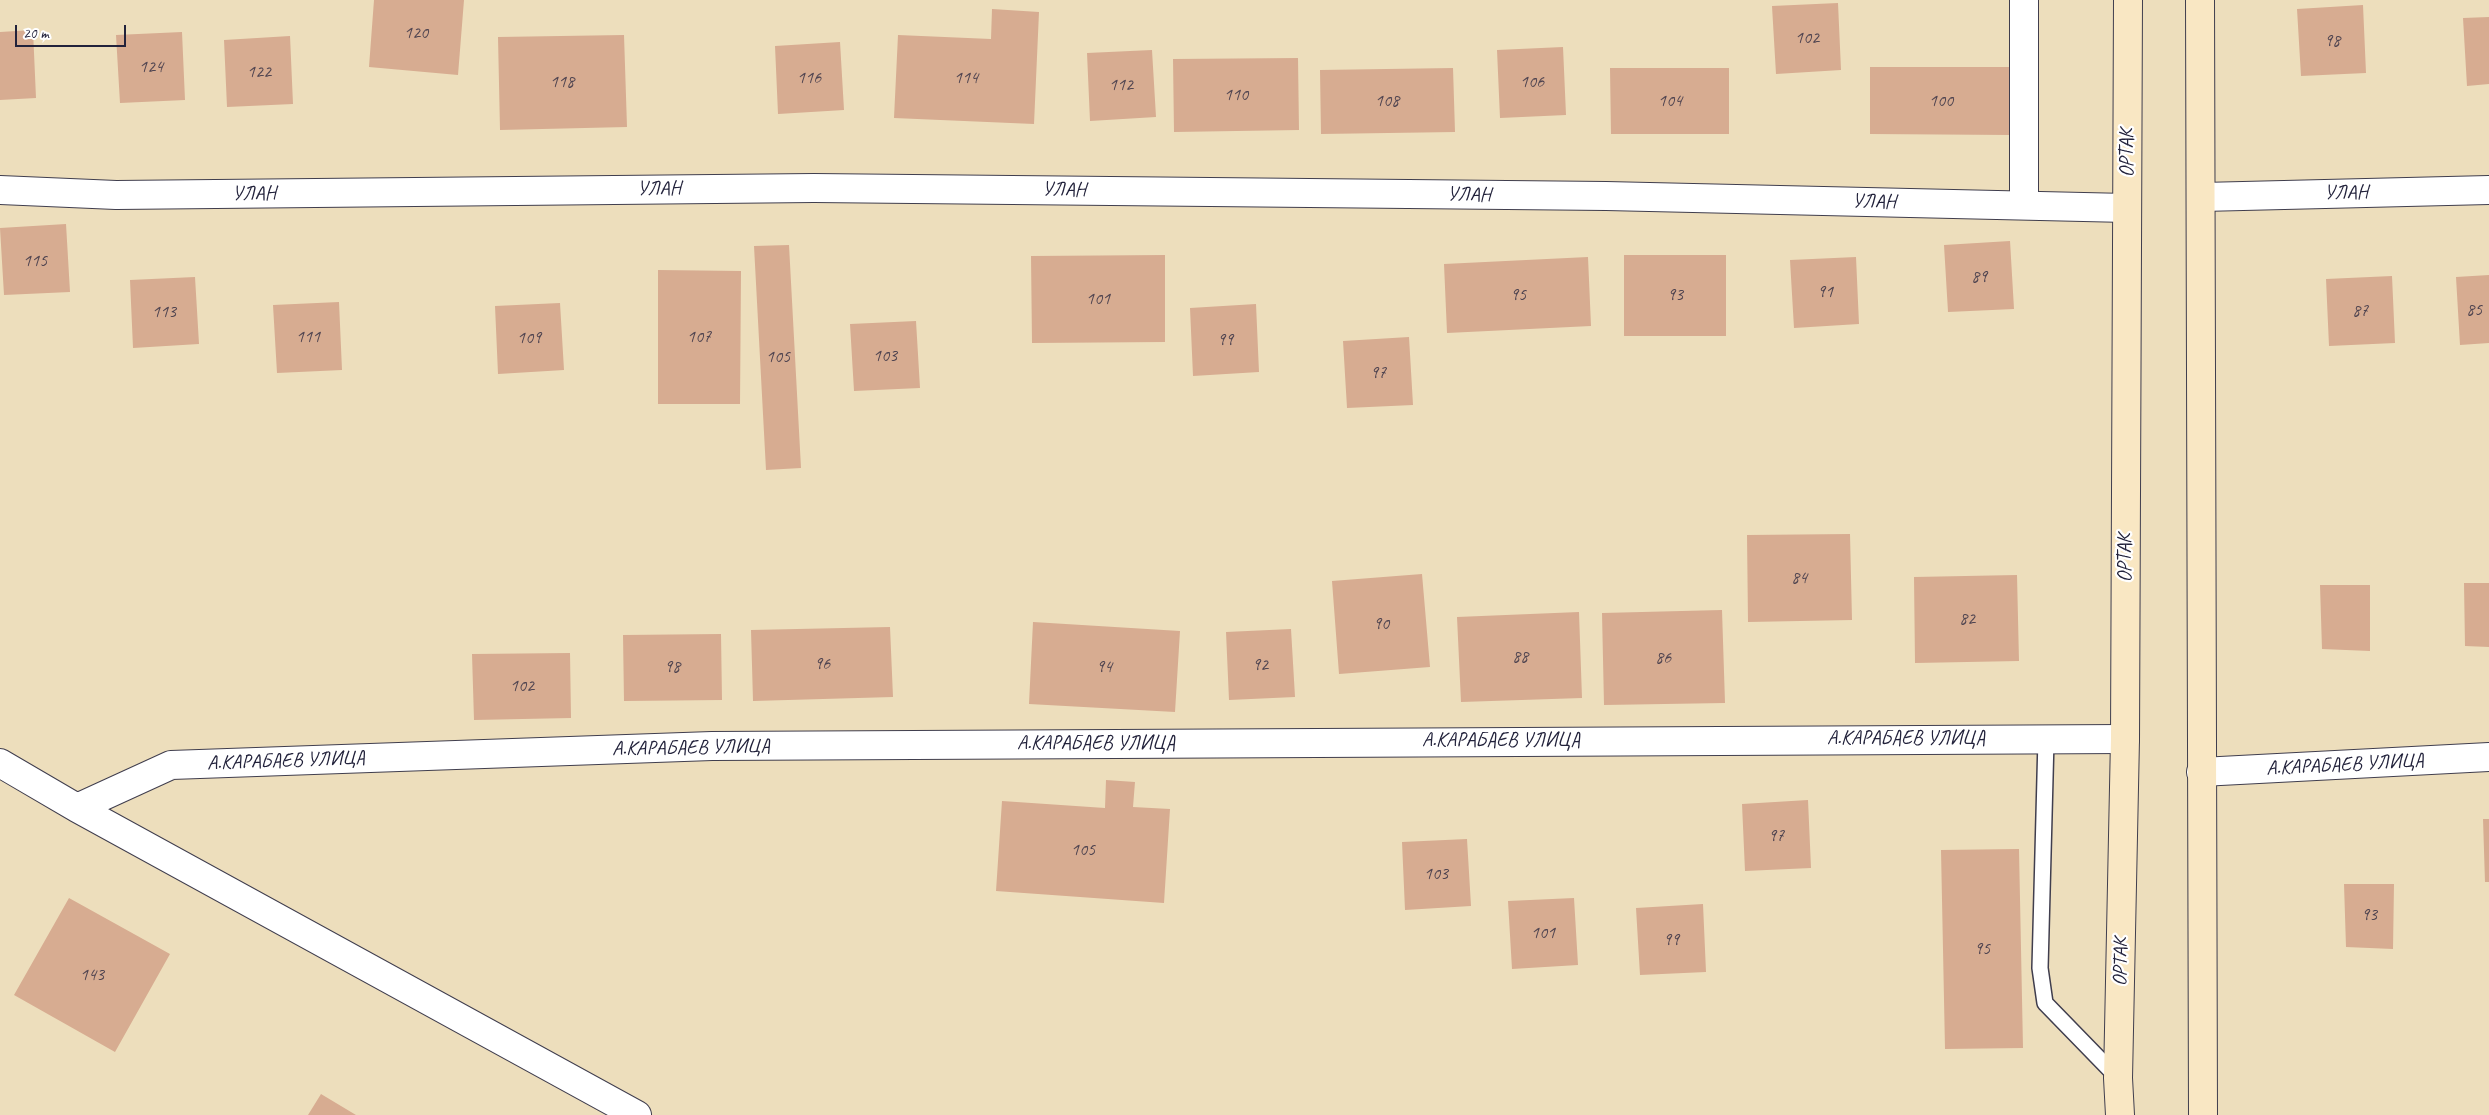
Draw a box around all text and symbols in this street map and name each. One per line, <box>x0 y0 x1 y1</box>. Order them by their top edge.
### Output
scale bar <box>18 15 129 47</box>
house number: 120 <box>404 22 428 44</box>
text: 20 m <box>23 24 49 43</box>
house number: 102 <box>1795 27 1819 49</box>
house number: 98 <box>2324 30 2340 52</box>
house number: 124 <box>139 56 163 78</box>
house number: 122 <box>247 61 271 83</box>
house number: 116 <box>797 67 821 89</box>
house number: 114 <box>954 67 978 89</box>
house number: 118 <box>550 71 574 93</box>
house number: 106 <box>1520 71 1544 93</box>
house number: 112 <box>1109 74 1133 96</box>
house number: 110 <box>1224 84 1248 106</box>
house number: 108 <box>1375 90 1399 112</box>
house number: 104 <box>1658 90 1682 112</box>
house number: 100 <box>1929 90 1953 112</box>
street label: ОРТАК <box>2116 129 2140 177</box>
street label: УЛАН <box>637 177 681 201</box>
street label: УЛАН <box>1042 178 1086 202</box>
street label: УЛАН <box>2324 181 2368 205</box>
street label: УЛАН <box>232 182 276 206</box>
street label: УЛАН <box>1447 183 1491 207</box>
street label: УЛАН <box>1852 190 1896 214</box>
house number: 115 <box>23 250 47 272</box>
house number: 89 <box>1971 266 1987 288</box>
house number: 91 <box>1817 281 1833 303</box>
house number: 95 <box>1510 284 1526 306</box>
house number: 93 <box>1667 284 1683 306</box>
house number: 101 <box>1086 288 1110 310</box>
house number: 85 <box>2466 299 2482 321</box>
house number: 87 <box>2352 300 2368 322</box>
house number: 113 <box>152 301 176 323</box>
house number: 111 <box>296 326 320 348</box>
house number: 107 <box>687 326 711 348</box>
house number: 109 <box>517 327 541 349</box>
house number: 99 <box>1217 329 1233 351</box>
house number: 103 <box>873 345 897 367</box>
house number: 105 <box>766 346 790 368</box>
house number: 97 <box>1370 362 1386 384</box>
street label: ОРТАК <box>2114 534 2138 582</box>
house number: 84 <box>1791 567 1807 589</box>
house number: 82 <box>1959 608 1975 630</box>
house number: 90 <box>1373 613 1389 635</box>
house number: 88 <box>1512 646 1528 668</box>
house number: 86 <box>1655 647 1671 669</box>
house number: 96 <box>814 653 830 675</box>
house number: 92 <box>1252 654 1268 676</box>
house number: 98 <box>664 656 680 678</box>
house number: 94 <box>1096 656 1112 678</box>
house number: 102 <box>510 675 534 697</box>
street label: А.КАРАБАЕВ УЛИЦА <box>1827 727 1985 751</box>
street label: А.КАРАБАЕВ УЛИЦА <box>1422 729 1580 753</box>
street label: А.КАРАБАЕВ УЛИЦА <box>1017 732 1175 756</box>
street label: А.КАРАБАЕВ УЛИЦА <box>612 735 770 761</box>
street label: А.КАРАБАЕВ УЛИЦА <box>207 746 365 776</box>
street label: А.КАРАБАЕВ УЛИЦА <box>2266 749 2424 781</box>
house number: 97 <box>1768 825 1784 847</box>
house number: 105 <box>1071 839 1095 861</box>
house number: 103 <box>1424 863 1448 885</box>
house number: 93 <box>2361 904 2377 926</box>
house number: 101 <box>1531 922 1555 944</box>
house number: 99 <box>1663 929 1679 951</box>
house number: 95 <box>1974 938 1990 960</box>
street label: ОРТАК <box>2109 938 2133 986</box>
house number: 143 <box>80 964 104 986</box>

